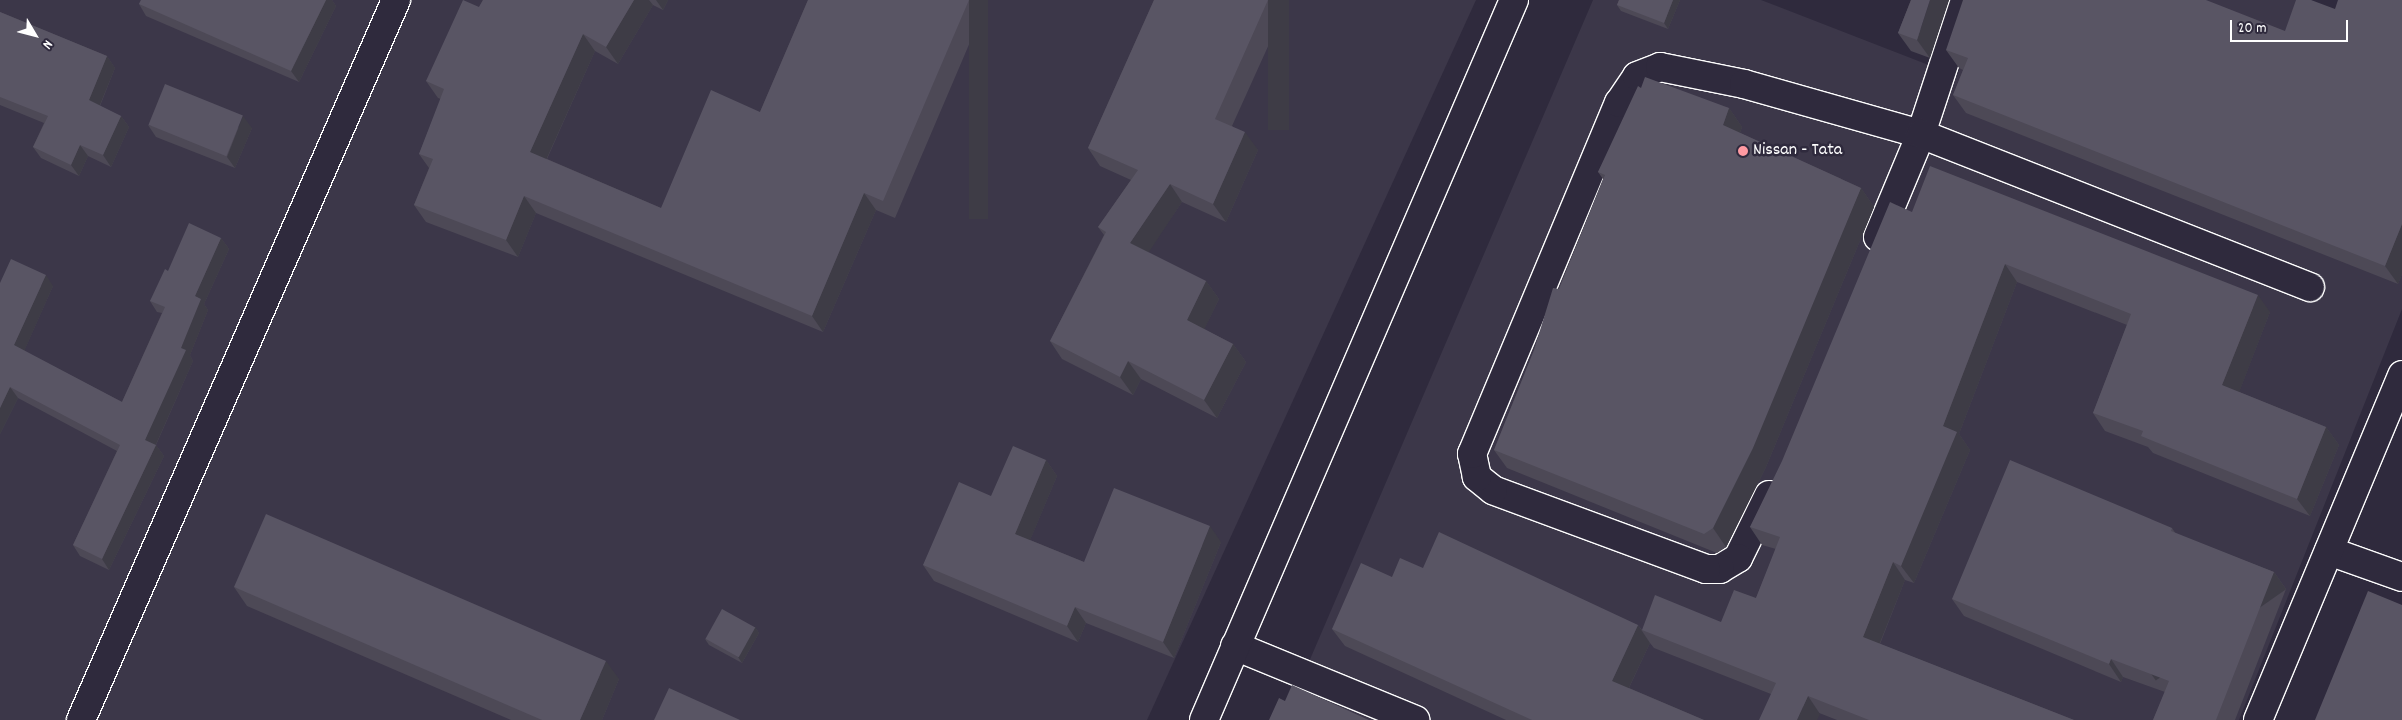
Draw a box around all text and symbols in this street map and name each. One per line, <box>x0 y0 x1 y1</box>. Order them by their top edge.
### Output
north arrow <box>10 10 60 60</box>
scale bar <box>2232 10 2350 42</box>
text: 20 m <box>2238 18 2266 40</box>
text: N <box>37 35 57 53</box>
place label: Nissan - Tata <box>1753 140 1842 162</box>
marker: Nissan - Tata <box>1737 145 1749 157</box>

